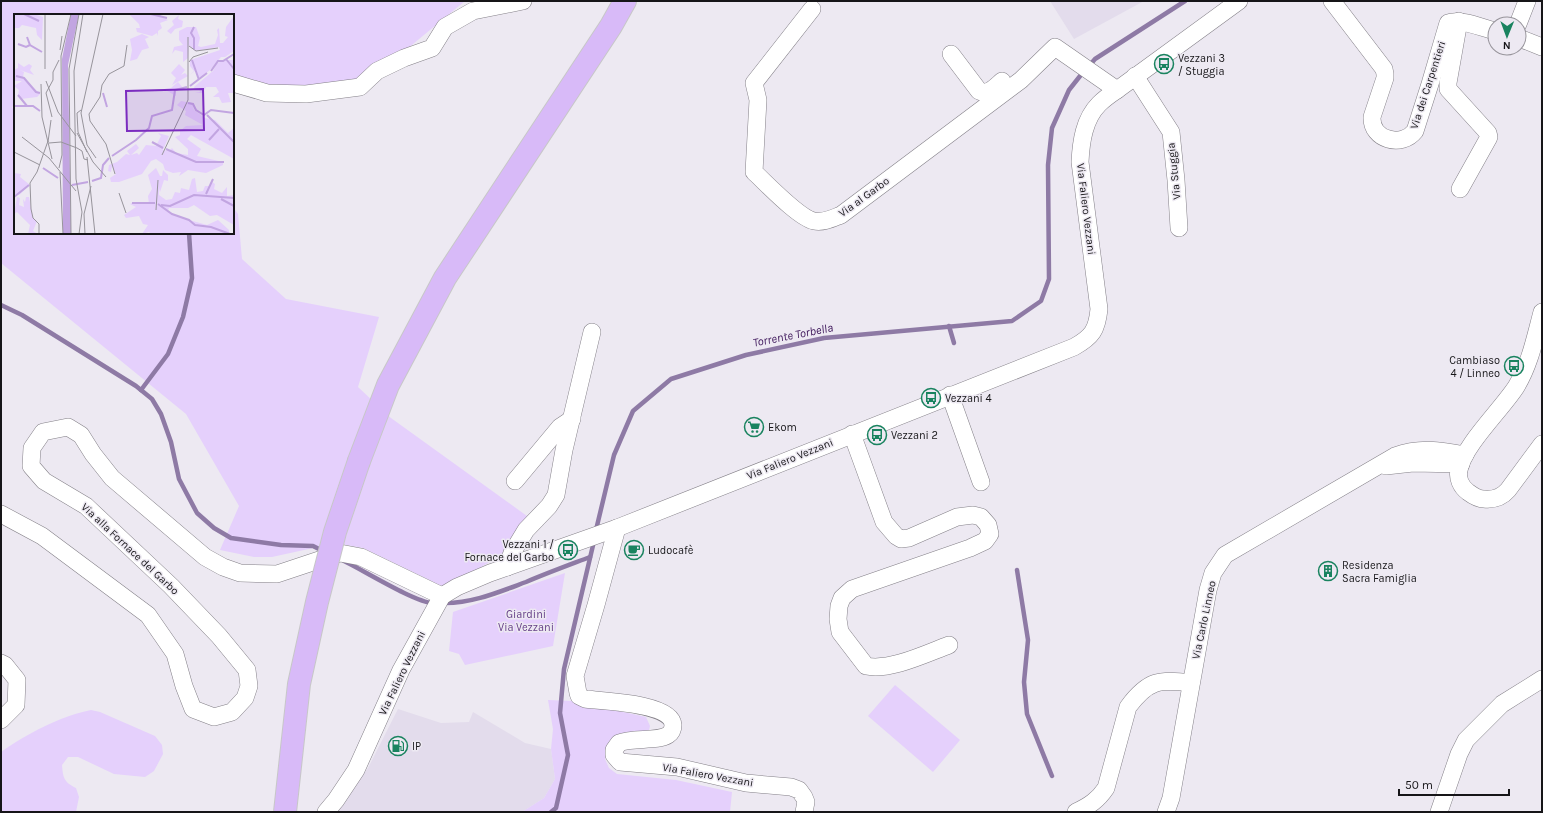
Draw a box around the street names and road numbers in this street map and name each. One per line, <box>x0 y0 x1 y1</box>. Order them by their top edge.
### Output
street label: Via dei Carpentieri <box>1408 39 1448 131</box>
street label: Via Stuggia <box>1165 142 1183 200</box>
street label: Via Faliero Vezzani <box>1074 162 1098 256</box>
street label: Via al Garbo <box>836 174 892 220</box>
street label: Via Faliero Vezzani <box>745 436 835 482</box>
street label: Via alla Fornace del Garbo <box>79 500 181 598</box>
street label: Via Carlo Linneo <box>1189 580 1219 660</box>
street label: Via Faliero Vezzani <box>376 629 428 717</box>
street label: Via Faliero Vezzani <box>661 761 755 789</box>

